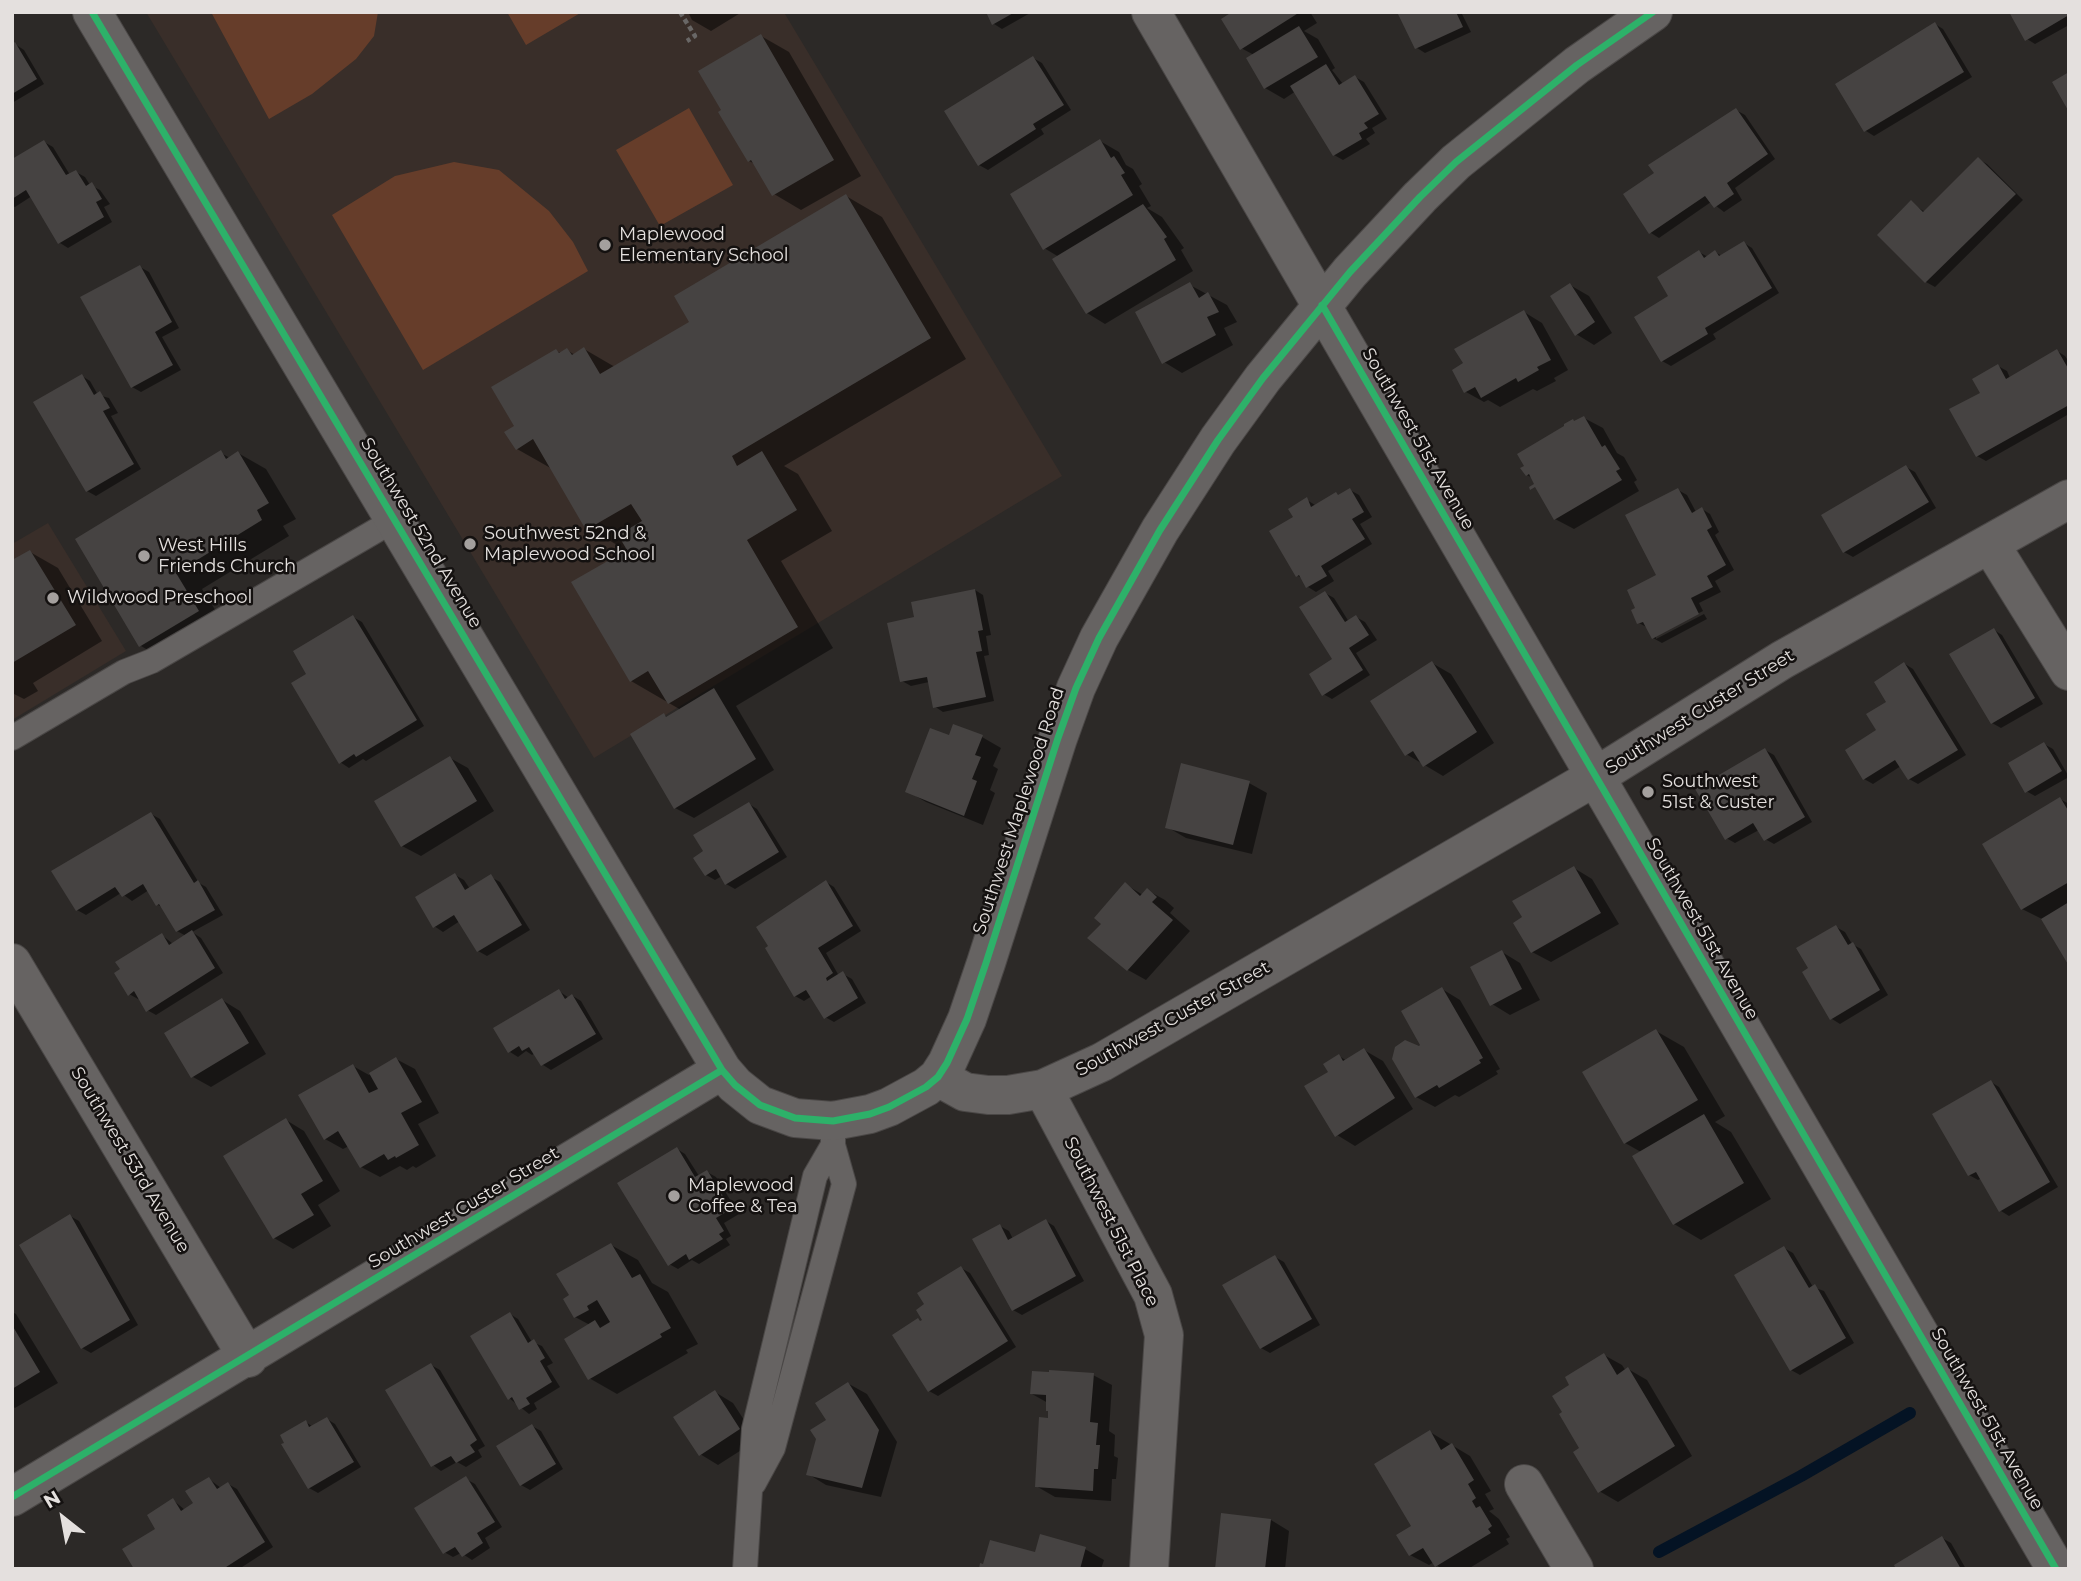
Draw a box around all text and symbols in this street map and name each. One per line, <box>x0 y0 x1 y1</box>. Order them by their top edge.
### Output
place label: Maplewood Elementary School <box>619 224 789 266</box>
marker: Maplewood Elementary School <box>597 237 613 253</box>
street label: Southwest 51st Avenue <box>1357 344 1479 534</box>
street label: Southwest 52nd Avenue <box>356 434 486 632</box>
place label: Southwest 52nd & Maplewood School <box>484 523 655 566</box>
place label: West Hills Friends Church <box>158 535 296 578</box>
marker: Southwest 52nd & Maplewood School <box>462 536 478 552</box>
marker: West Hills Friends Church <box>136 548 152 564</box>
place label: Wildwood Preschool <box>67 587 252 609</box>
marker: Wildwood Preschool <box>45 590 61 606</box>
street label: Southwest Custer Street <box>1602 645 1798 779</box>
street label: Southwest Maplewood Road <box>969 685 1069 937</box>
place label: Southwest 51st & Custer <box>1662 771 1775 814</box>
marker: Southwest 51st & Custer <box>1640 784 1656 800</box>
street label: Southwest 51st Avenue <box>1641 834 1763 1024</box>
street label: Southwest Custer Street <box>1072 957 1274 1081</box>
street label: Southwest 53rd Avenue <box>66 1063 194 1257</box>
street label: Southwest 51st Place <box>1059 1133 1163 1311</box>
street label: Southwest Custer Street <box>365 1142 563 1274</box>
place label: Maplewood Coffee & Tea <box>688 1175 798 1218</box>
marker: Maplewood Coffee & Tea <box>666 1188 682 1204</box>
street label: Southwest 51st Avenue <box>1926 1324 2048 1514</box>
north arrow <box>28 1483 98 1553</box>
text: N <box>39 1486 64 1513</box>

